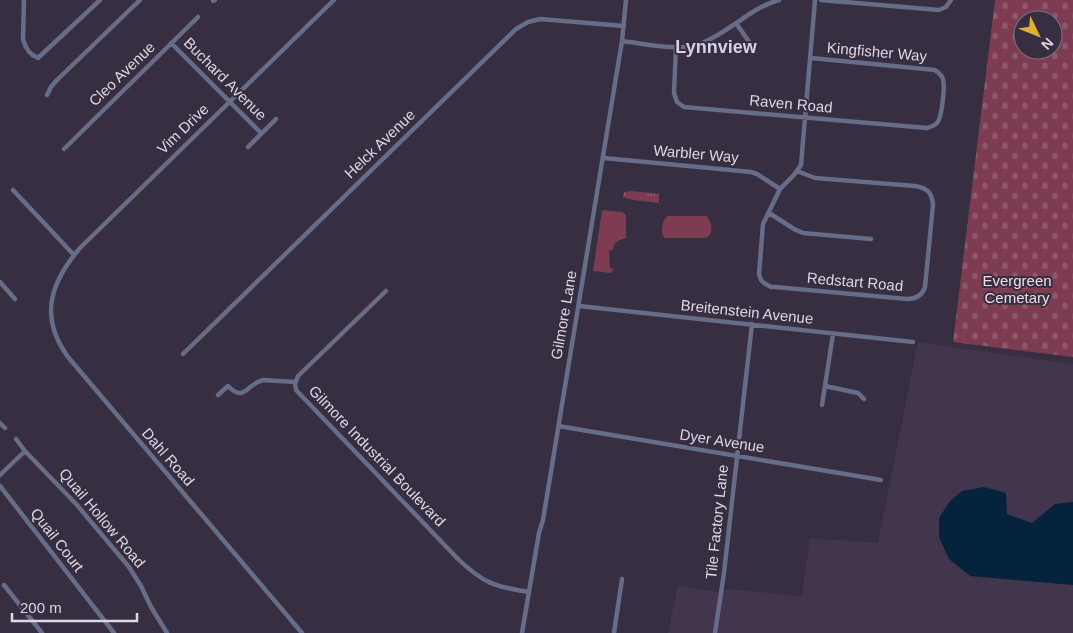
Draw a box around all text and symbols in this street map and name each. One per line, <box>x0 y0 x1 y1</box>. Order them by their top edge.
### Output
north arrow <box>1013 10 1063 60</box>
street label: Buchard Avenue <box>181 34 270 123</box>
text: N <box>1038 35 1057 53</box>
district label: Lynnview <box>675 37 758 57</box>
street label: Cleo Avenue <box>85 38 158 109</box>
street label: Kingfisher Way <box>826 39 928 64</box>
street label: Raven Road <box>749 91 833 116</box>
street label: Vim Drive <box>153 100 212 157</box>
street label: Helck Avenue <box>341 106 418 182</box>
street label: Warbler Way <box>653 141 740 166</box>
street label: Gilmore Lane <box>547 269 580 361</box>
street label: Redstart Road <box>806 269 904 294</box>
park label: Evergreen Cemetary <box>982 272 1052 306</box>
street label: Breitenstein Avenue <box>680 296 814 327</box>
street label: Gilmore Industrial Boulevard <box>306 382 449 530</box>
street label: Dahl Road <box>139 424 198 489</box>
street label: Dyer Avenue <box>678 425 766 456</box>
street label: Tile Factory Lane <box>702 464 731 580</box>
street label: Quail Hollow Road <box>56 465 149 571</box>
street label: Quail Court <box>27 505 88 575</box>
scale bar <box>12 590 138 622</box>
text: 200 m <box>20 599 62 616</box>

